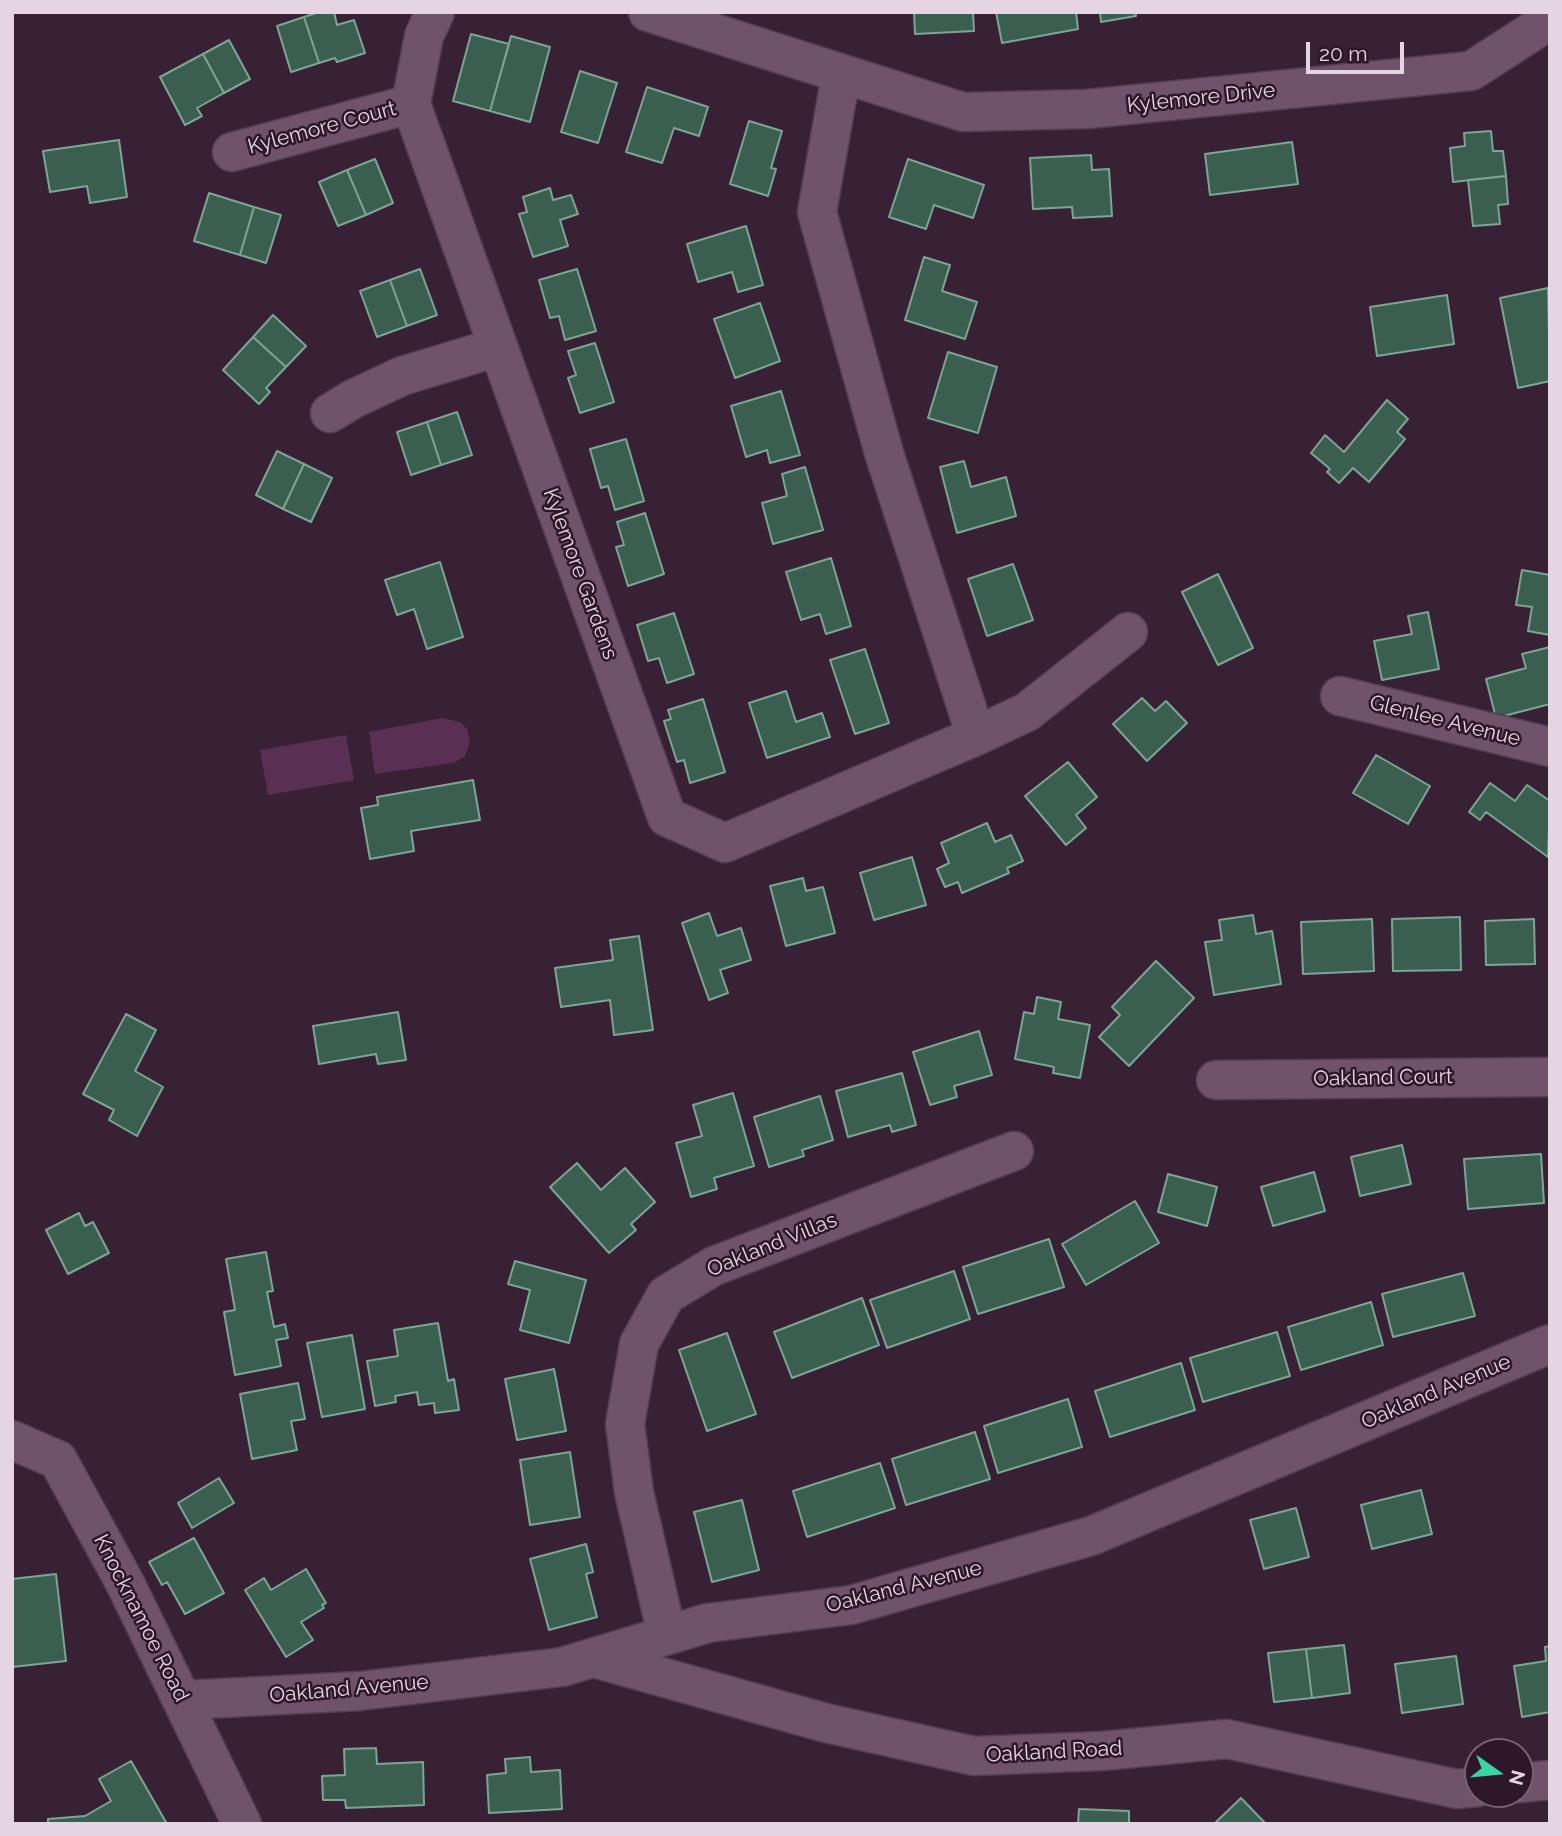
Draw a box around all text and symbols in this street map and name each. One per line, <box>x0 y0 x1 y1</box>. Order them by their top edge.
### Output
scale bar <box>1310 28 1408 72</box>
text: 20 m <box>1319 41 1367 66</box>
street label: Kylemore Drive <box>1126 78 1276 118</box>
street label: Kylemore Court <box>245 96 399 160</box>
street label: Kylemore Gardens <box>537 485 623 663</box>
street label: Glenlee Avenue <box>1367 690 1523 752</box>
street label: Oakland Court <box>1313 1064 1453 1092</box>
street label: Oakland Villas <box>703 1207 841 1283</box>
street label: Oakland Avenue <box>1358 1349 1514 1435</box>
street label: Knocknamoe Road <box>88 1530 194 1706</box>
street label: Oakland Avenue <box>823 1555 985 1619</box>
street label: Oakland Avenue <box>268 1669 430 1709</box>
street label: Oakland Road <box>985 1736 1123 1768</box>
north arrow <box>1464 1738 1534 1808</box>
text: N <box>1505 1768 1530 1788</box>

